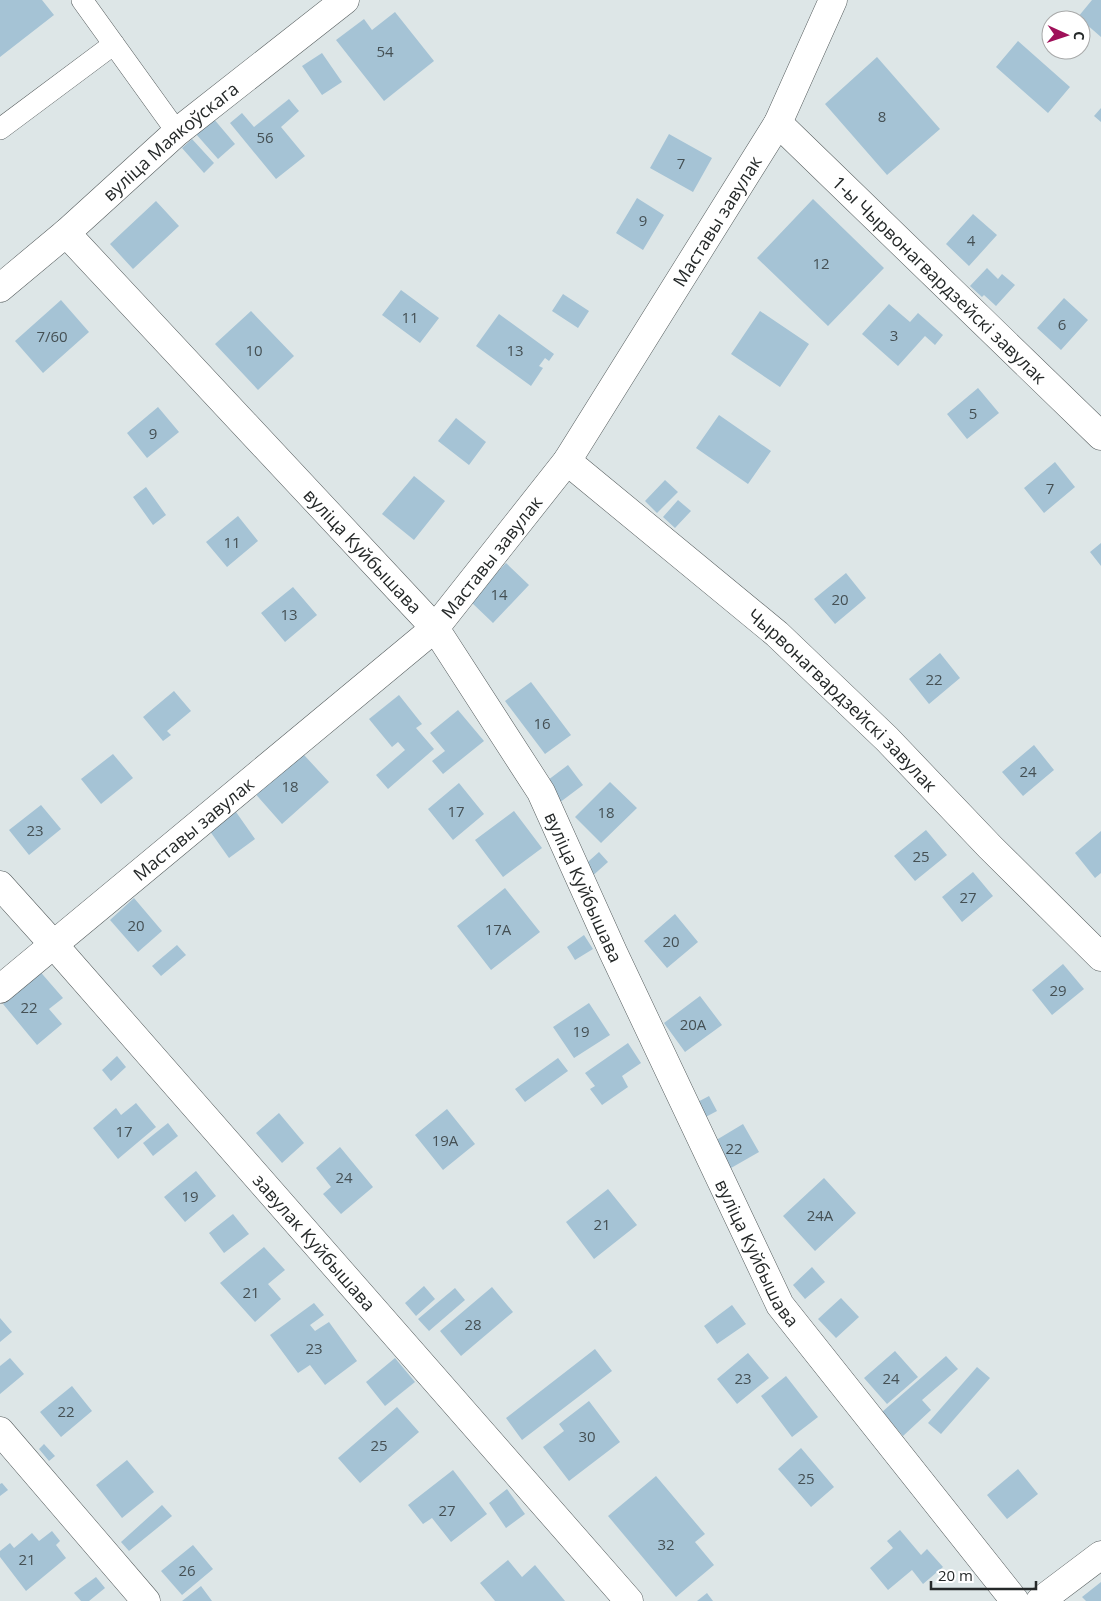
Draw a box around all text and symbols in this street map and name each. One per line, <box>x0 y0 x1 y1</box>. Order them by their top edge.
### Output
north arrow <box>1041 10 1091 60</box>
text: С <box>1070 31 1089 41</box>
house number: 54 <box>376 41 394 61</box>
street label: вуліца Маякоўскага <box>97 76 243 206</box>
house number: 8 <box>878 106 886 126</box>
house number: 56 <box>256 127 274 147</box>
street label: Маставы завулак <box>667 151 767 291</box>
house number: 7 <box>677 153 685 173</box>
street label: 1-ы Чырвонагвардзейскі завулак <box>827 170 1052 389</box>
house number: 9 <box>639 210 647 230</box>
house number: 4 <box>967 230 976 250</box>
house number: 12 <box>812 253 830 273</box>
house number: 11 <box>401 307 419 327</box>
house number: 6 <box>1058 314 1066 334</box>
house number: 3 <box>890 325 898 345</box>
house number: 7/60 <box>36 326 68 346</box>
house number: 10 <box>245 340 263 360</box>
house number: 13 <box>506 340 524 360</box>
house number: 5 <box>969 403 977 423</box>
house number: 9 <box>149 423 157 443</box>
house number: 7 <box>1046 478 1054 498</box>
street label: вуліца Куйбышава <box>299 483 427 618</box>
street label: Маставы завулак <box>435 490 548 623</box>
house number: 11 <box>223 532 241 552</box>
house number: 14 <box>490 584 508 604</box>
house number: 20 <box>831 589 849 609</box>
street label: Чырвонагвардзейскі завулак <box>743 603 943 797</box>
house number: 13 <box>280 604 298 624</box>
house number: 22 <box>925 669 943 689</box>
house number: 16 <box>533 713 551 733</box>
house number: 24 <box>1019 761 1037 781</box>
street label: Маставы завулак <box>128 771 259 886</box>
house number: 18 <box>281 776 299 796</box>
house number: 17 <box>447 801 465 821</box>
house number: 18 <box>597 802 615 822</box>
street label: вуліца Куйбышава <box>539 808 628 966</box>
house number: 23 <box>26 820 44 840</box>
house number: 25 <box>912 846 930 866</box>
house number: 27 <box>959 887 977 907</box>
house number: 20 <box>127 915 145 935</box>
house number: 17А <box>485 919 512 939</box>
house number: 20 <box>662 931 680 951</box>
house number: 29 <box>1049 980 1067 1000</box>
house number: 22 <box>20 997 38 1017</box>
house number: 20А <box>680 1014 707 1034</box>
house number: 19 <box>572 1021 590 1041</box>
house number: 17 <box>115 1121 133 1141</box>
house number: 19А <box>432 1130 459 1150</box>
house number: 22 <box>725 1138 743 1158</box>
house number: 24 <box>335 1167 353 1187</box>
street label: завулак Куйбышава <box>248 1169 381 1316</box>
street label: вуліца Куйбышава <box>710 1175 805 1332</box>
house number: 19 <box>181 1186 199 1206</box>
house number: 24А <box>807 1205 834 1225</box>
house number: 21 <box>593 1214 611 1234</box>
house number: 21 <box>242 1282 260 1302</box>
house number: 28 <box>464 1314 482 1334</box>
house number: 23 <box>305 1338 323 1358</box>
house number: 23 <box>734 1368 752 1388</box>
house number: 24 <box>882 1368 900 1388</box>
house number: 22 <box>57 1401 75 1421</box>
house number: 30 <box>578 1426 596 1446</box>
house number: 25 <box>370 1435 388 1455</box>
house number: 25 <box>797 1468 815 1488</box>
house number: 27 <box>438 1500 456 1520</box>
house number: 32 <box>657 1534 675 1554</box>
house number: 21 <box>18 1549 36 1569</box>
scale bar <box>931 1558 1036 1590</box>
house number: 26 <box>178 1560 196 1580</box>
text: 20 m <box>938 1565 973 1585</box>

